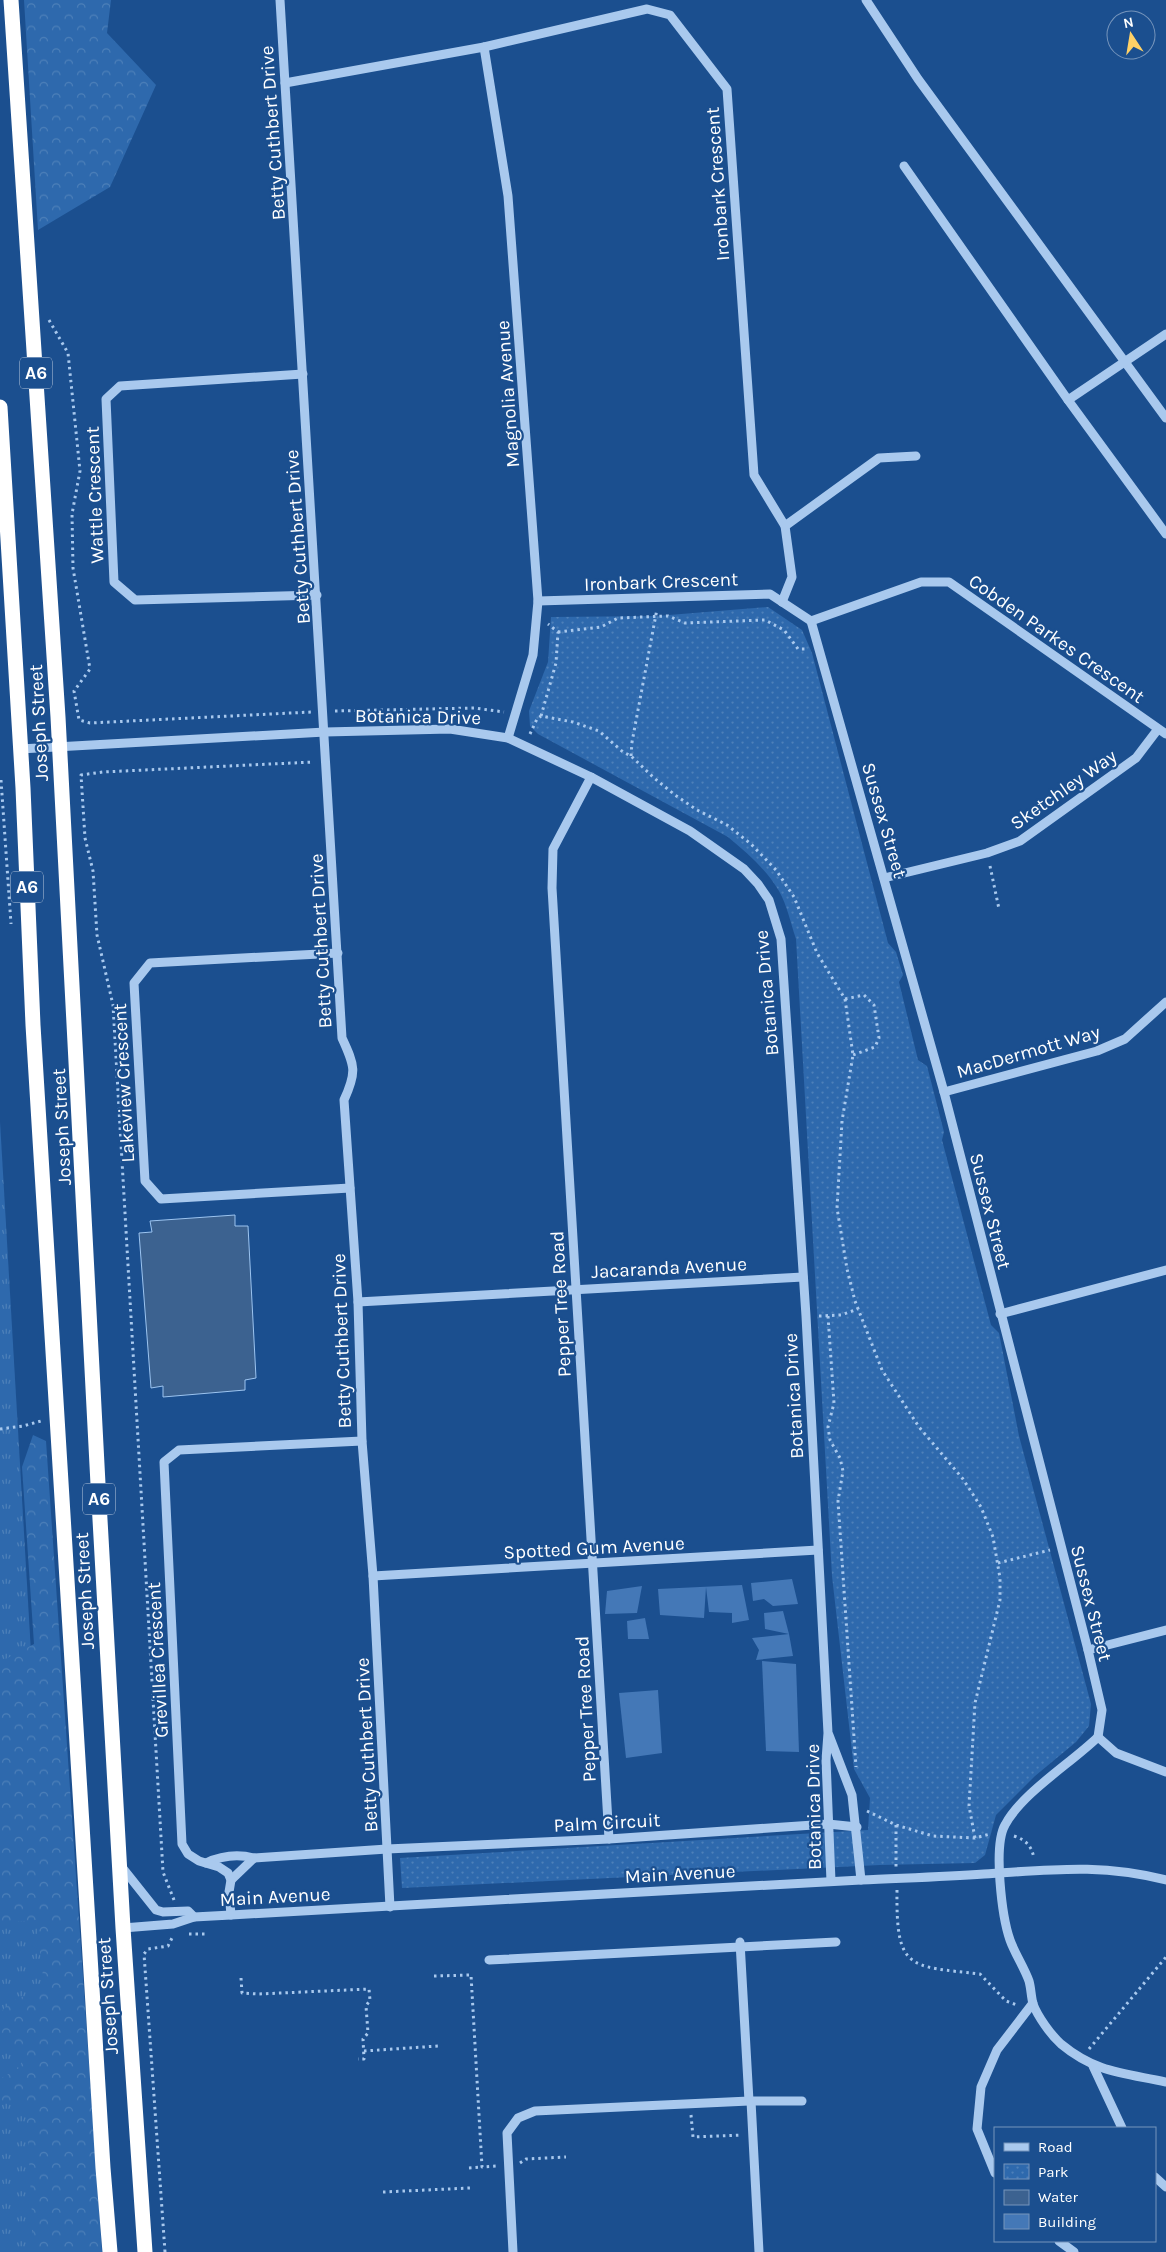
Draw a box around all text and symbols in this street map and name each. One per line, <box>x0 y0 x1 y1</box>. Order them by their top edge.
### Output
north arrow <box>1106 10 1156 60</box>
text: N <box>1122 13 1135 32</box>
street label: Betty Cuthbert Drive <box>256 45 290 221</box>
street label: Ironbark Crescent <box>702 106 734 262</box>
street label: Magnolia Avenue <box>492 320 524 468</box>
road number: A6 <box>20 358 52 388</box>
street label: Wattle Crescent <box>82 426 108 564</box>
street label: Betty Cuthbert Drive <box>281 449 315 625</box>
street label: Ironbark Crescent <box>584 568 739 596</box>
street label: Cobden Parkes Crescent <box>964 570 1149 708</box>
street label: Joseph Street <box>25 664 53 782</box>
street label: Botanica Drive <box>355 705 481 729</box>
street label: Sketchley Way <box>1006 745 1121 835</box>
street label: Sussex Street <box>857 760 911 881</box>
street label: Betty Cuthbert Drive <box>305 853 337 1029</box>
road number: A6 <box>11 872 43 902</box>
street label: Botanica Drive <box>751 929 783 1057</box>
street label: Lakeview Crescent <box>109 1003 139 1163</box>
street label: MacDermott Way <box>954 1021 1103 1083</box>
street label: Joseph Street <box>48 1068 76 1186</box>
street label: Sussex Street <box>965 1151 1015 1272</box>
street label: Pepper Tree Road <box>546 1230 576 1378</box>
street label: Betty Cuthbert Drive <box>328 1253 356 1429</box>
street label: Jacaranda Avenue <box>591 1253 747 1283</box>
street label: Botanica Drive <box>780 1332 808 1459</box>
road number: A6 <box>83 1484 115 1515</box>
street label: Joseph Street <box>71 1532 99 1650</box>
street label: Spotted Gum Avenue <box>503 1532 685 1564</box>
street label: Sussex Street <box>1066 1543 1116 1664</box>
street label: Grevillea Crescent <box>143 1582 173 1738</box>
street label: Pepper Tree Road <box>571 1635 601 1783</box>
street label: Betty Cuthbert Drive <box>351 1657 383 1833</box>
street label: Botanica Drive <box>802 1744 826 1870</box>
street label: Palm Circuit <box>553 1809 661 1837</box>
street label: Main Avenue <box>624 1860 736 1888</box>
street label: Main Avenue <box>219 1883 331 1911</box>
street label: Joseph Street <box>93 1937 123 2055</box>
legend <box>994 2127 1156 2242</box>
text: Road <box>1038 2138 1073 2156</box>
text: Park <box>1038 2163 1068 2181</box>
text: Water <box>1038 2188 1079 2206</box>
text: Building <box>1038 2213 1096 2231</box>

